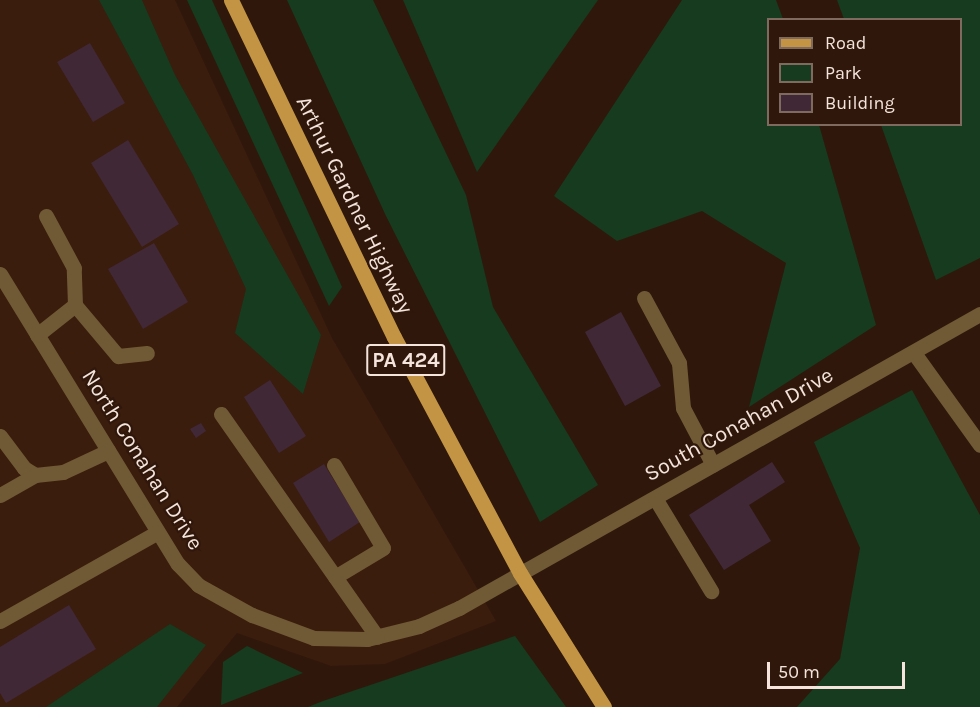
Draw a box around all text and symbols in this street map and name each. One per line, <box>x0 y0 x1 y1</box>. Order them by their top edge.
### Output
legend <box>767 18 962 126</box>
text: Road <box>825 32 866 54</box>
text: Park <box>825 62 862 84</box>
street label: Arthur Gardner Highway <box>290 92 418 318</box>
text: Building <box>825 92 895 114</box>
road number: PA 424 <box>366 342 446 378</box>
street label: South Conahan Drive <box>640 362 838 488</box>
street label: North Conahan Drive <box>76 365 208 555</box>
scale bar <box>770 650 908 688</box>
text: 50 m <box>778 661 820 683</box>

